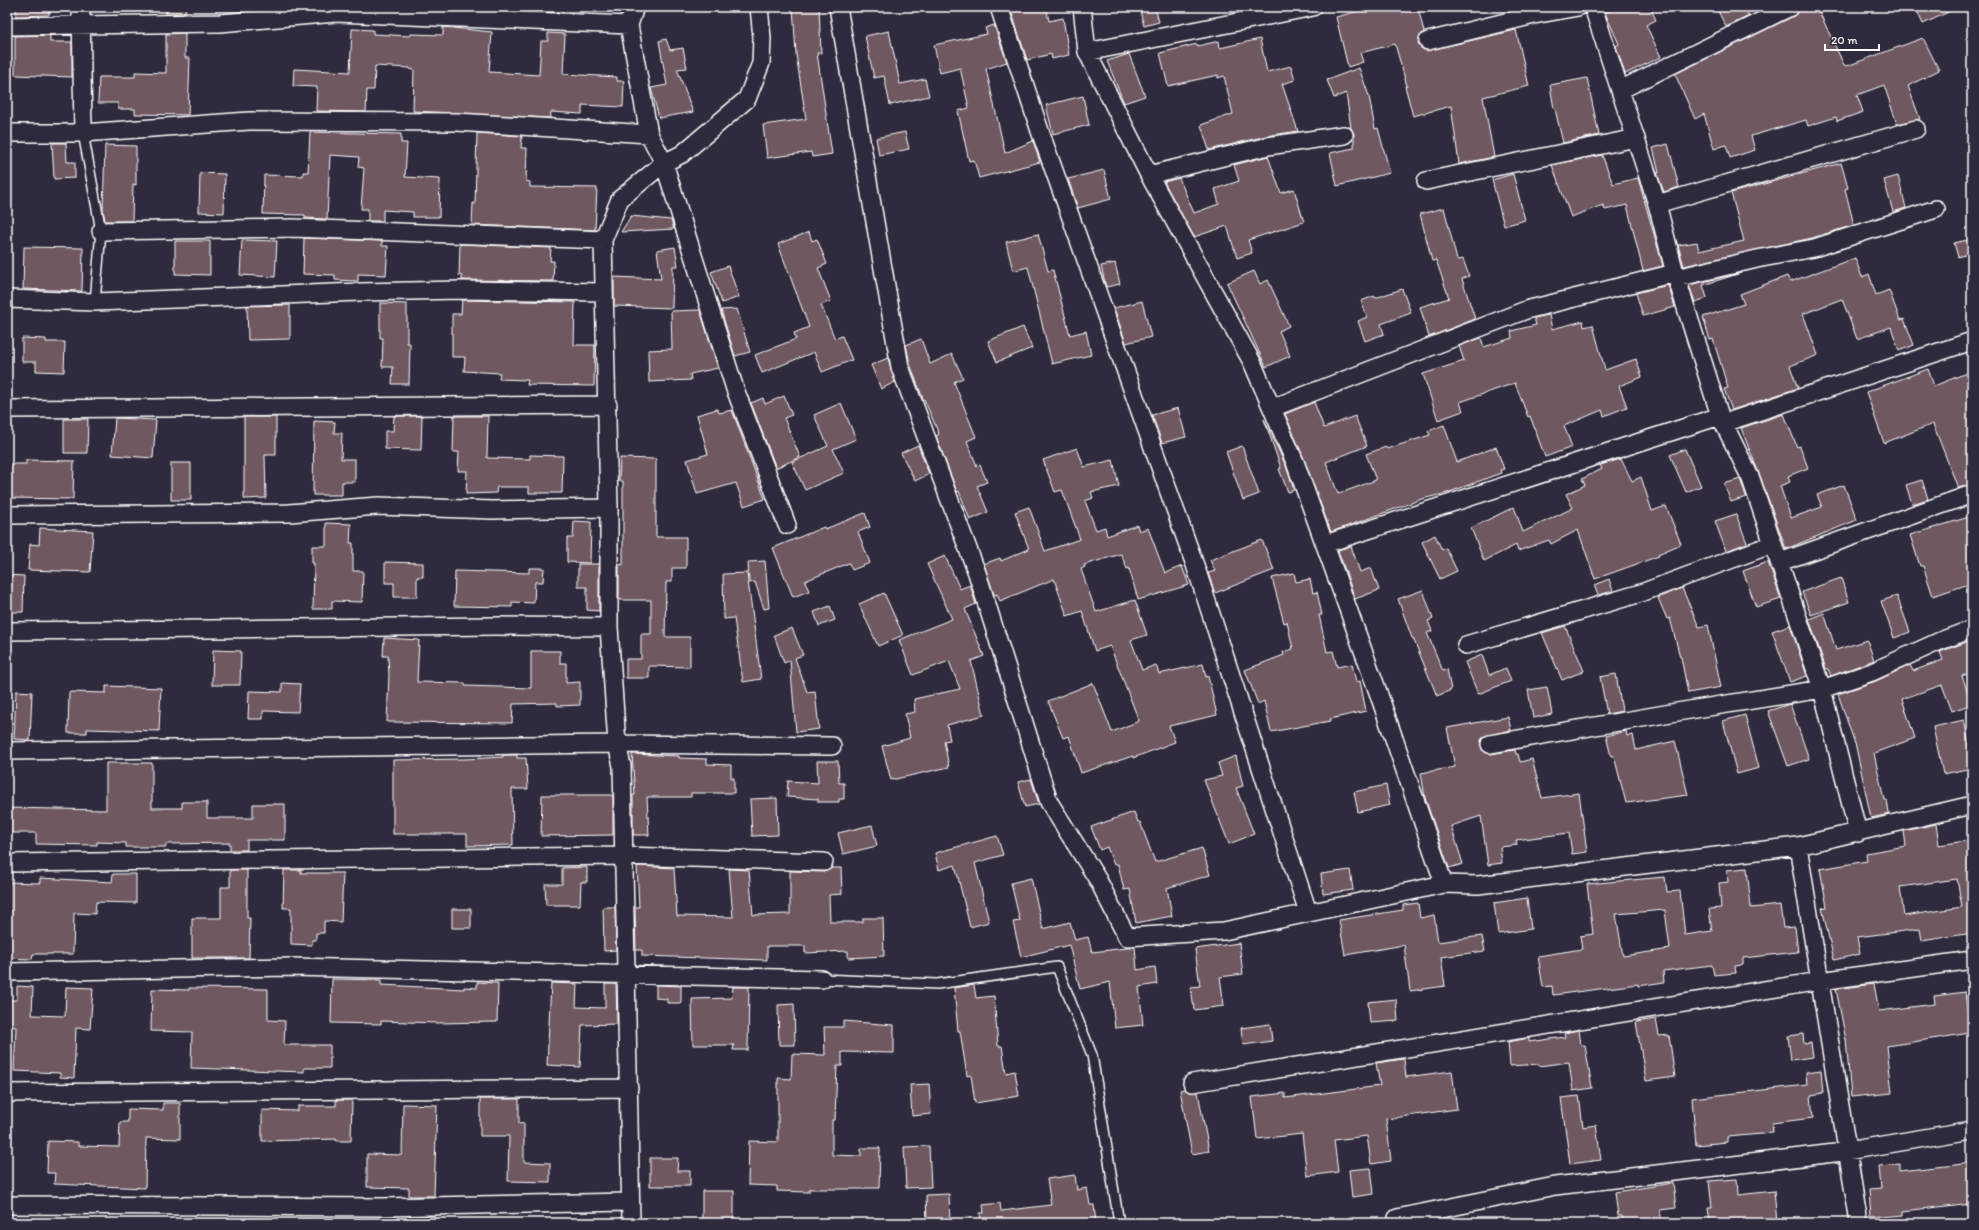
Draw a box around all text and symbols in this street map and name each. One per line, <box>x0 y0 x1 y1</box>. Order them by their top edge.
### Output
scale bar <box>1825 26 1879 52</box>
text: 20 m <box>1831 33 1858 47</box>

